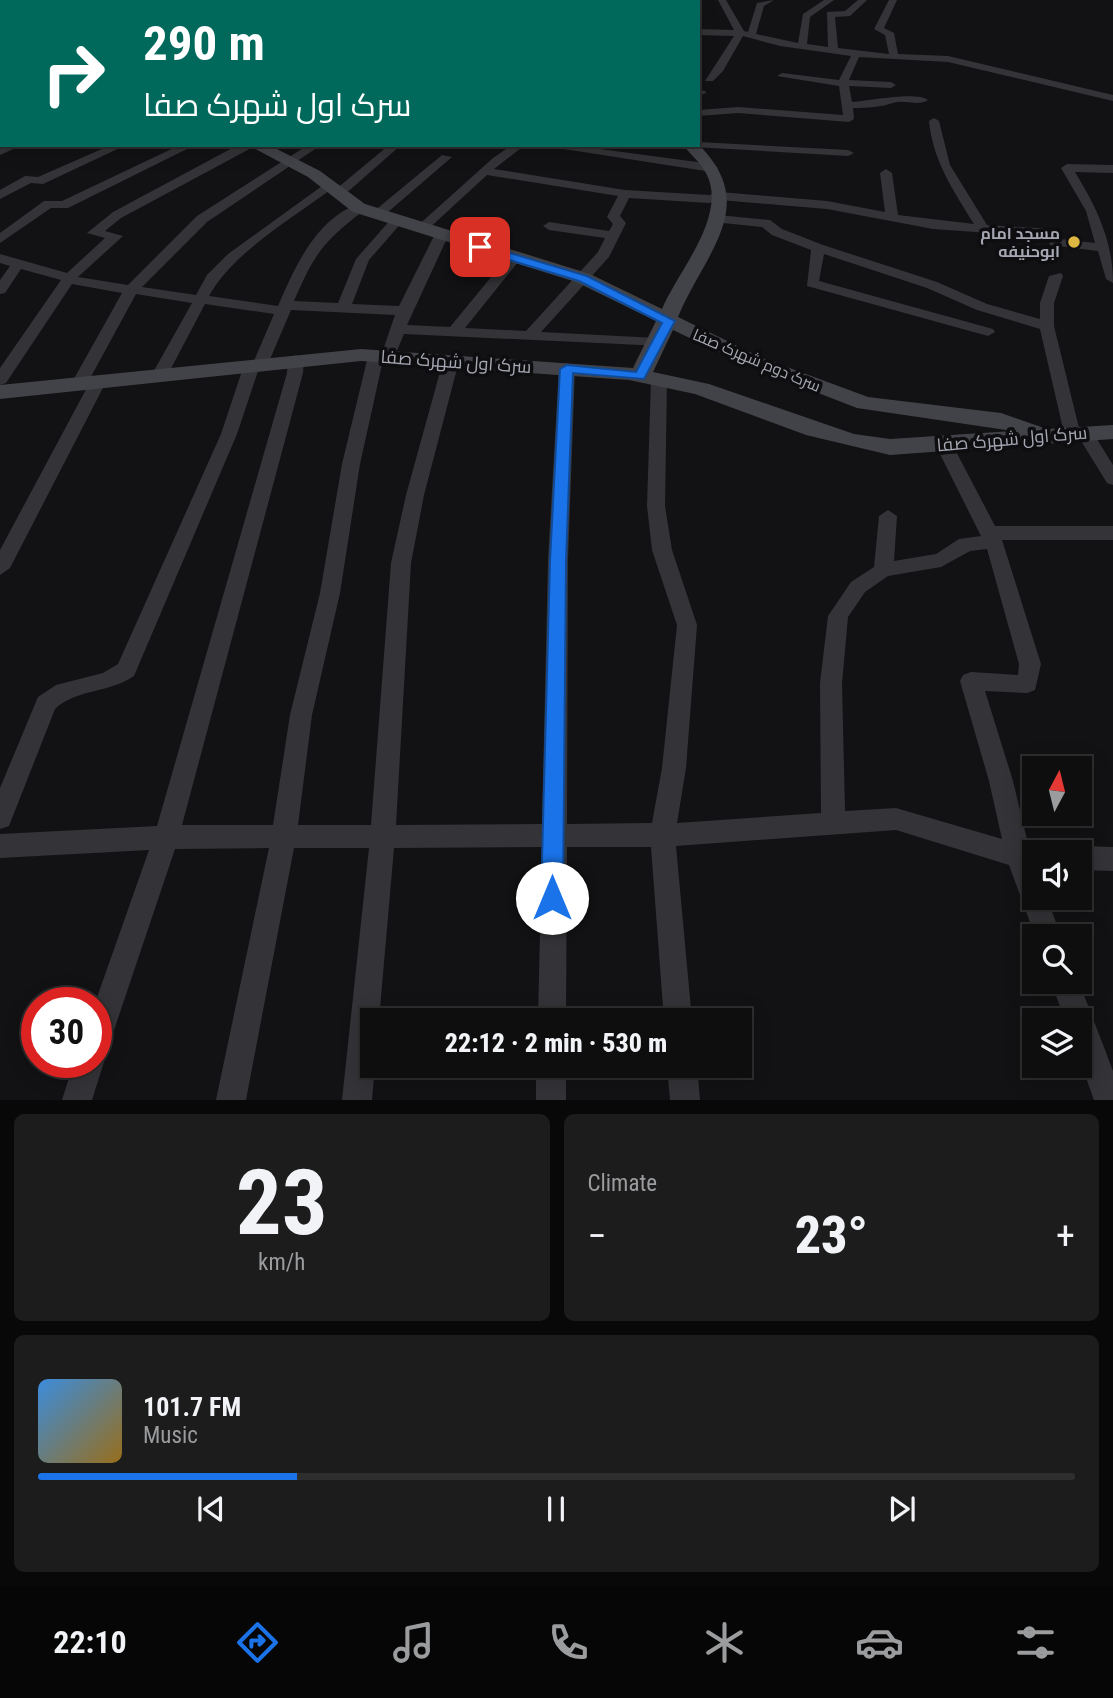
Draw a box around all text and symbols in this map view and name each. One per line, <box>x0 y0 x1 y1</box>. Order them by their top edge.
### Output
text: 290 m <box>143 15 265 72</box>
icon: right <box>28 28 119 119</box>
text: سرک اول شهرک صفا <box>143 86 411 124</box>
pin <box>450 217 510 277</box>
place label: مسجد امام ابوحنیفه <box>980 224 1060 261</box>
icon: arrive <box>461 228 499 266</box>
marker: مسجد امام ابوحنیفه <box>1066 234 1082 250</box>
street label: سرک دوم شهرک صفا <box>689 325 824 398</box>
street label: سرک اول شهرک صفا <box>380 346 532 378</box>
street label: سرک اول شهرک صفا <box>936 421 1088 457</box>
north arrow <box>1022 756 1092 826</box>
map controls <box>1022 756 1092 1078</box>
button: sound <box>1022 840 1092 910</box>
position arrow <box>515 861 589 935</box>
button: search <box>1022 924 1092 994</box>
speed limit sign: 30 <box>21 987 112 1078</box>
button: layers <box>1022 1008 1092 1078</box>
text: 22:12 · 2 min · 530 m <box>445 1028 667 1058</box>
text: 23 <box>236 1150 328 1256</box>
text: Climate <box>588 1170 657 1197</box>
text: 23° <box>795 1205 868 1266</box>
text: − <box>588 1214 607 1258</box>
text: + <box>1056 1214 1075 1258</box>
text: km/h <box>258 1249 305 1276</box>
text: 101.7 FM <box>143 1392 241 1422</box>
text: Music <box>143 1422 198 1449</box>
icon: previous <box>192 1490 230 1528</box>
icon: pause <box>537 1490 575 1528</box>
icon: next <box>883 1490 921 1528</box>
icon: directions <box>233 1618 282 1667</box>
icon: music <box>389 1618 438 1667</box>
icon: phone <box>544 1618 593 1667</box>
icon: climate <box>700 1618 749 1667</box>
icon: car <box>855 1618 904 1667</box>
icon: filters <box>1011 1618 1060 1667</box>
text: 22:10 <box>53 1623 127 1661</box>

